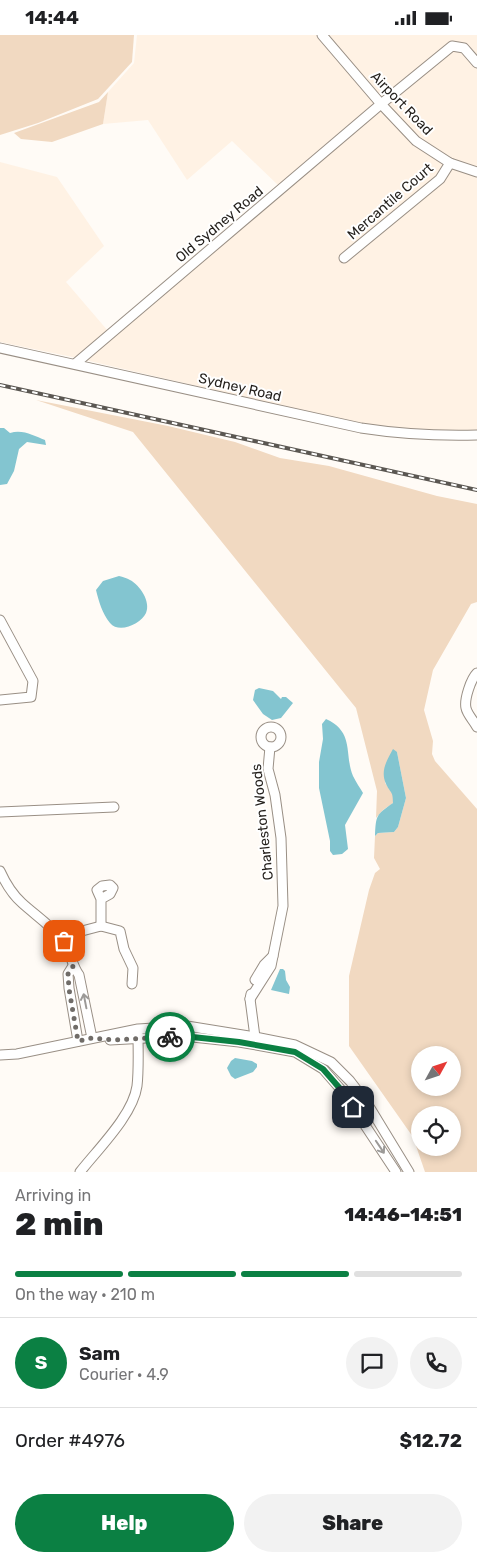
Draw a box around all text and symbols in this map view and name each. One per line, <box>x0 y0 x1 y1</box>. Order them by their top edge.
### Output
text: 14:44 <box>25 6 79 29</box>
street label: Airport Road <box>367 68 436 139</box>
street label: Mercantile Court <box>344 159 437 243</box>
street label: Old Sydney Road <box>172 183 267 266</box>
street label: Sydney Road <box>197 370 283 405</box>
street label: Charleston Woods <box>248 763 277 881</box>
pin <box>43 920 85 962</box>
icon: bag <box>50 927 78 955</box>
one-way arrow <box>80 994 89 1010</box>
courier <box>145 1012 195 1062</box>
icon: bike <box>156 1023 184 1051</box>
north arrow <box>411 1046 461 1096</box>
map controls <box>411 1046 461 1156</box>
pin <box>332 1086 374 1128</box>
icon: home <box>339 1093 367 1121</box>
button: locate <box>411 1106 461 1156</box>
one-way arrow <box>375 1140 385 1154</box>
text: Arriving in <box>15 1186 91 1205</box>
text: 14:46–14:51 <box>344 1203 462 1226</box>
text: 2 min <box>15 1205 104 1243</box>
text: On the way · 210 m <box>15 1285 155 1304</box>
button: chat <box>346 1337 398 1389</box>
button: phone <box>410 1337 462 1389</box>
text: Sam <box>79 1342 120 1365</box>
text: S <box>35 1351 47 1374</box>
text: Courier · 4.9 <box>79 1365 169 1384</box>
text: Order #4976 <box>15 1429 125 1452</box>
text: $12.72 <box>399 1429 462 1452</box>
button: Help <box>15 1494 234 1552</box>
button: Share <box>244 1494 462 1552</box>

